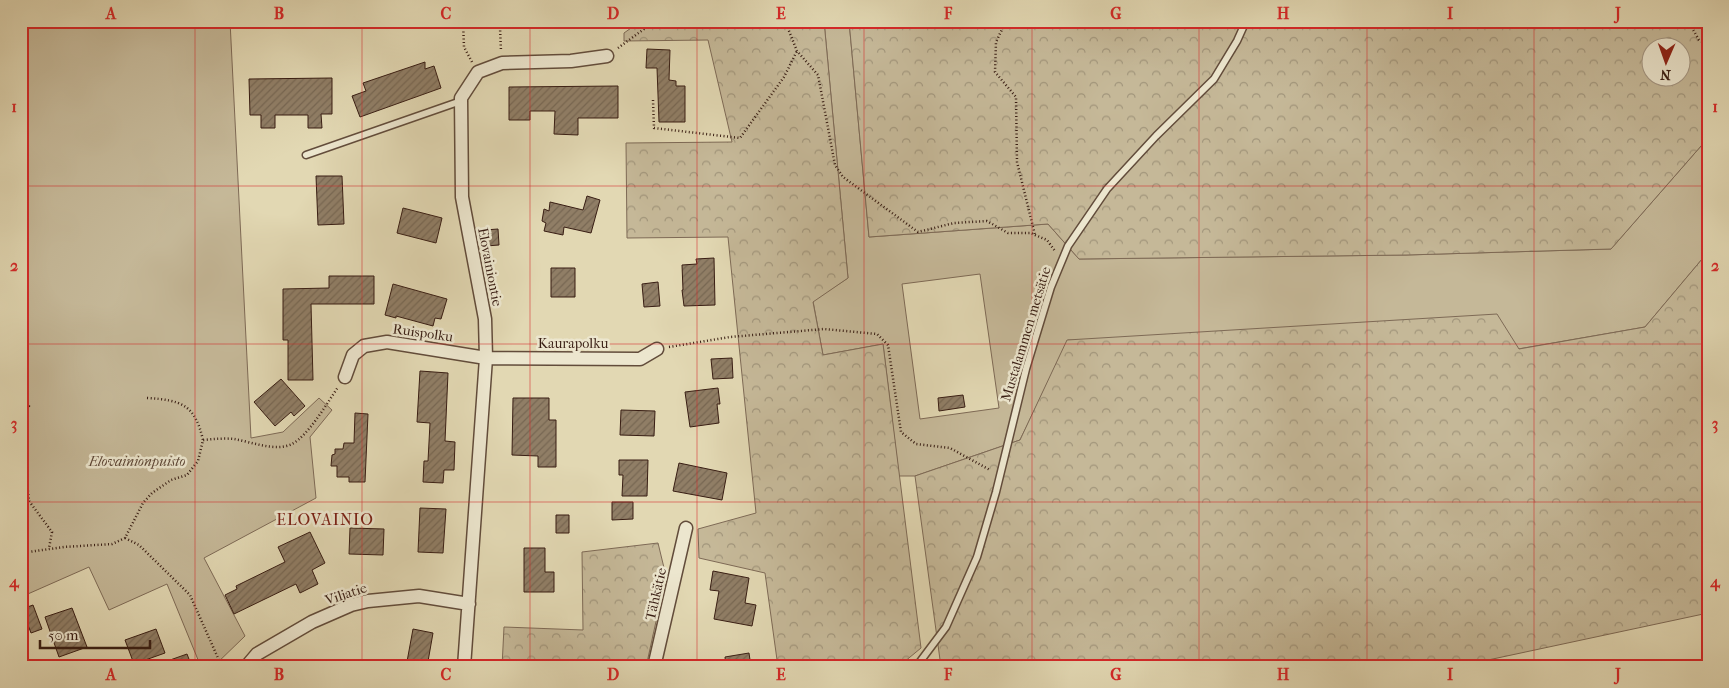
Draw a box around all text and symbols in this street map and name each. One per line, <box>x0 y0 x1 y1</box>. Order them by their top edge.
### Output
text: A <box>105 4 117 23</box>
text: B <box>274 4 284 23</box>
text: C <box>441 4 452 23</box>
text: D <box>607 4 619 23</box>
text: E <box>776 4 786 23</box>
text: F <box>943 4 953 23</box>
text: G <box>1110 4 1122 23</box>
text: H <box>1277 4 1290 23</box>
text: I <box>1447 4 1454 23</box>
text: J <box>1613 4 1621 24</box>
north arrow <box>1642 38 1692 88</box>
text: N <box>1660 66 1671 83</box>
text: 1 <box>11 97 17 116</box>
text: 1 <box>1712 97 1718 116</box>
street label: Elovainiontie <box>474 226 506 308</box>
text: 2 <box>10 256 18 275</box>
text: 2 <box>1711 256 1719 275</box>
street label: Mustalammen metsätie <box>997 265 1055 403</box>
street label: Ruispolku <box>392 320 454 346</box>
street label: Kaurapolku <box>538 335 608 352</box>
text: 3 <box>11 414 17 434</box>
text: 3 <box>1712 414 1718 434</box>
park label: Elovainionpuisto <box>88 453 185 470</box>
district label: ELOVAINIO <box>276 510 374 529</box>
street label: Tähkätie <box>642 566 670 622</box>
text: 4 <box>8 572 20 592</box>
text: 4 <box>1709 572 1721 592</box>
street label: Viljatie <box>322 579 369 609</box>
scale bar <box>40 618 150 650</box>
text: 50 m <box>48 626 79 644</box>
text: A <box>105 665 117 684</box>
text: B <box>274 665 284 684</box>
text: C <box>441 665 452 684</box>
text: D <box>607 665 619 684</box>
text: E <box>776 665 786 684</box>
text: F <box>943 665 953 684</box>
text: G <box>1110 665 1122 684</box>
text: H <box>1277 665 1290 684</box>
text: I <box>1447 665 1454 684</box>
text: J <box>1613 665 1621 685</box>

